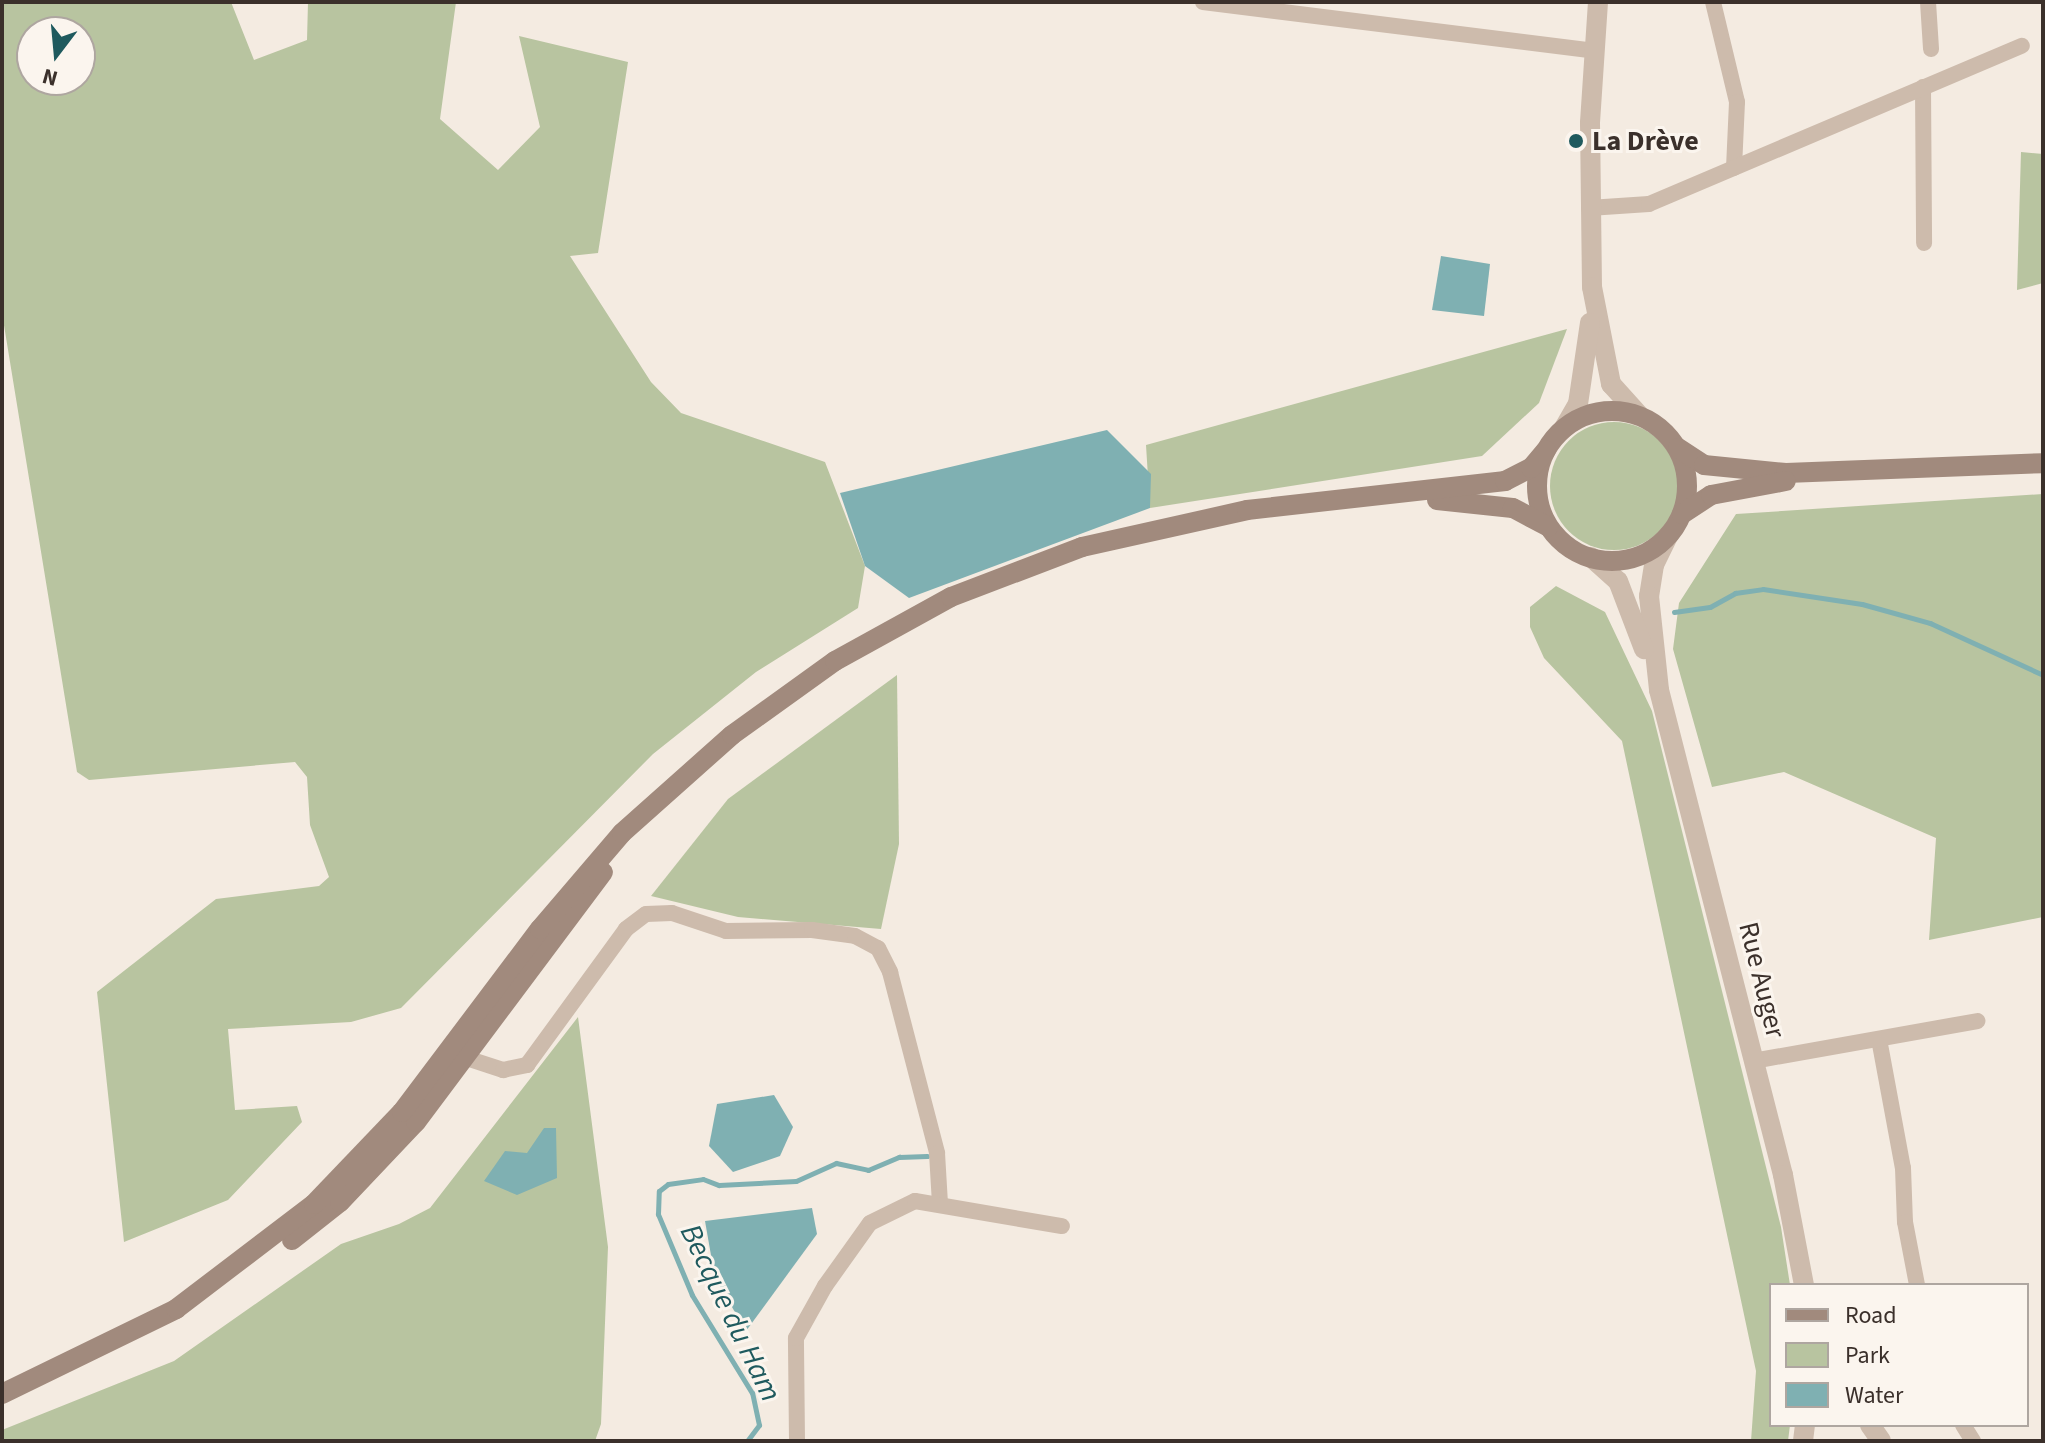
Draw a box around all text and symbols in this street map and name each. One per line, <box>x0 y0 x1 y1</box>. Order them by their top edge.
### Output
north arrow <box>16 16 96 96</box>
text: N <box>38 60 61 95</box>
place label: La Drève <box>1592 124 1699 158</box>
marker: La Drève <box>1567 132 1585 150</box>
street label: Rue Auger <box>1731 919 1793 1041</box>
water label: Becque du Ham <box>672 1219 788 1407</box>
legend <box>1769 1283 2029 1427</box>
text: Road <box>1845 1298 1897 1333</box>
text: Park <box>1845 1338 1890 1373</box>
text: Water <box>1845 1378 1903 1413</box>

